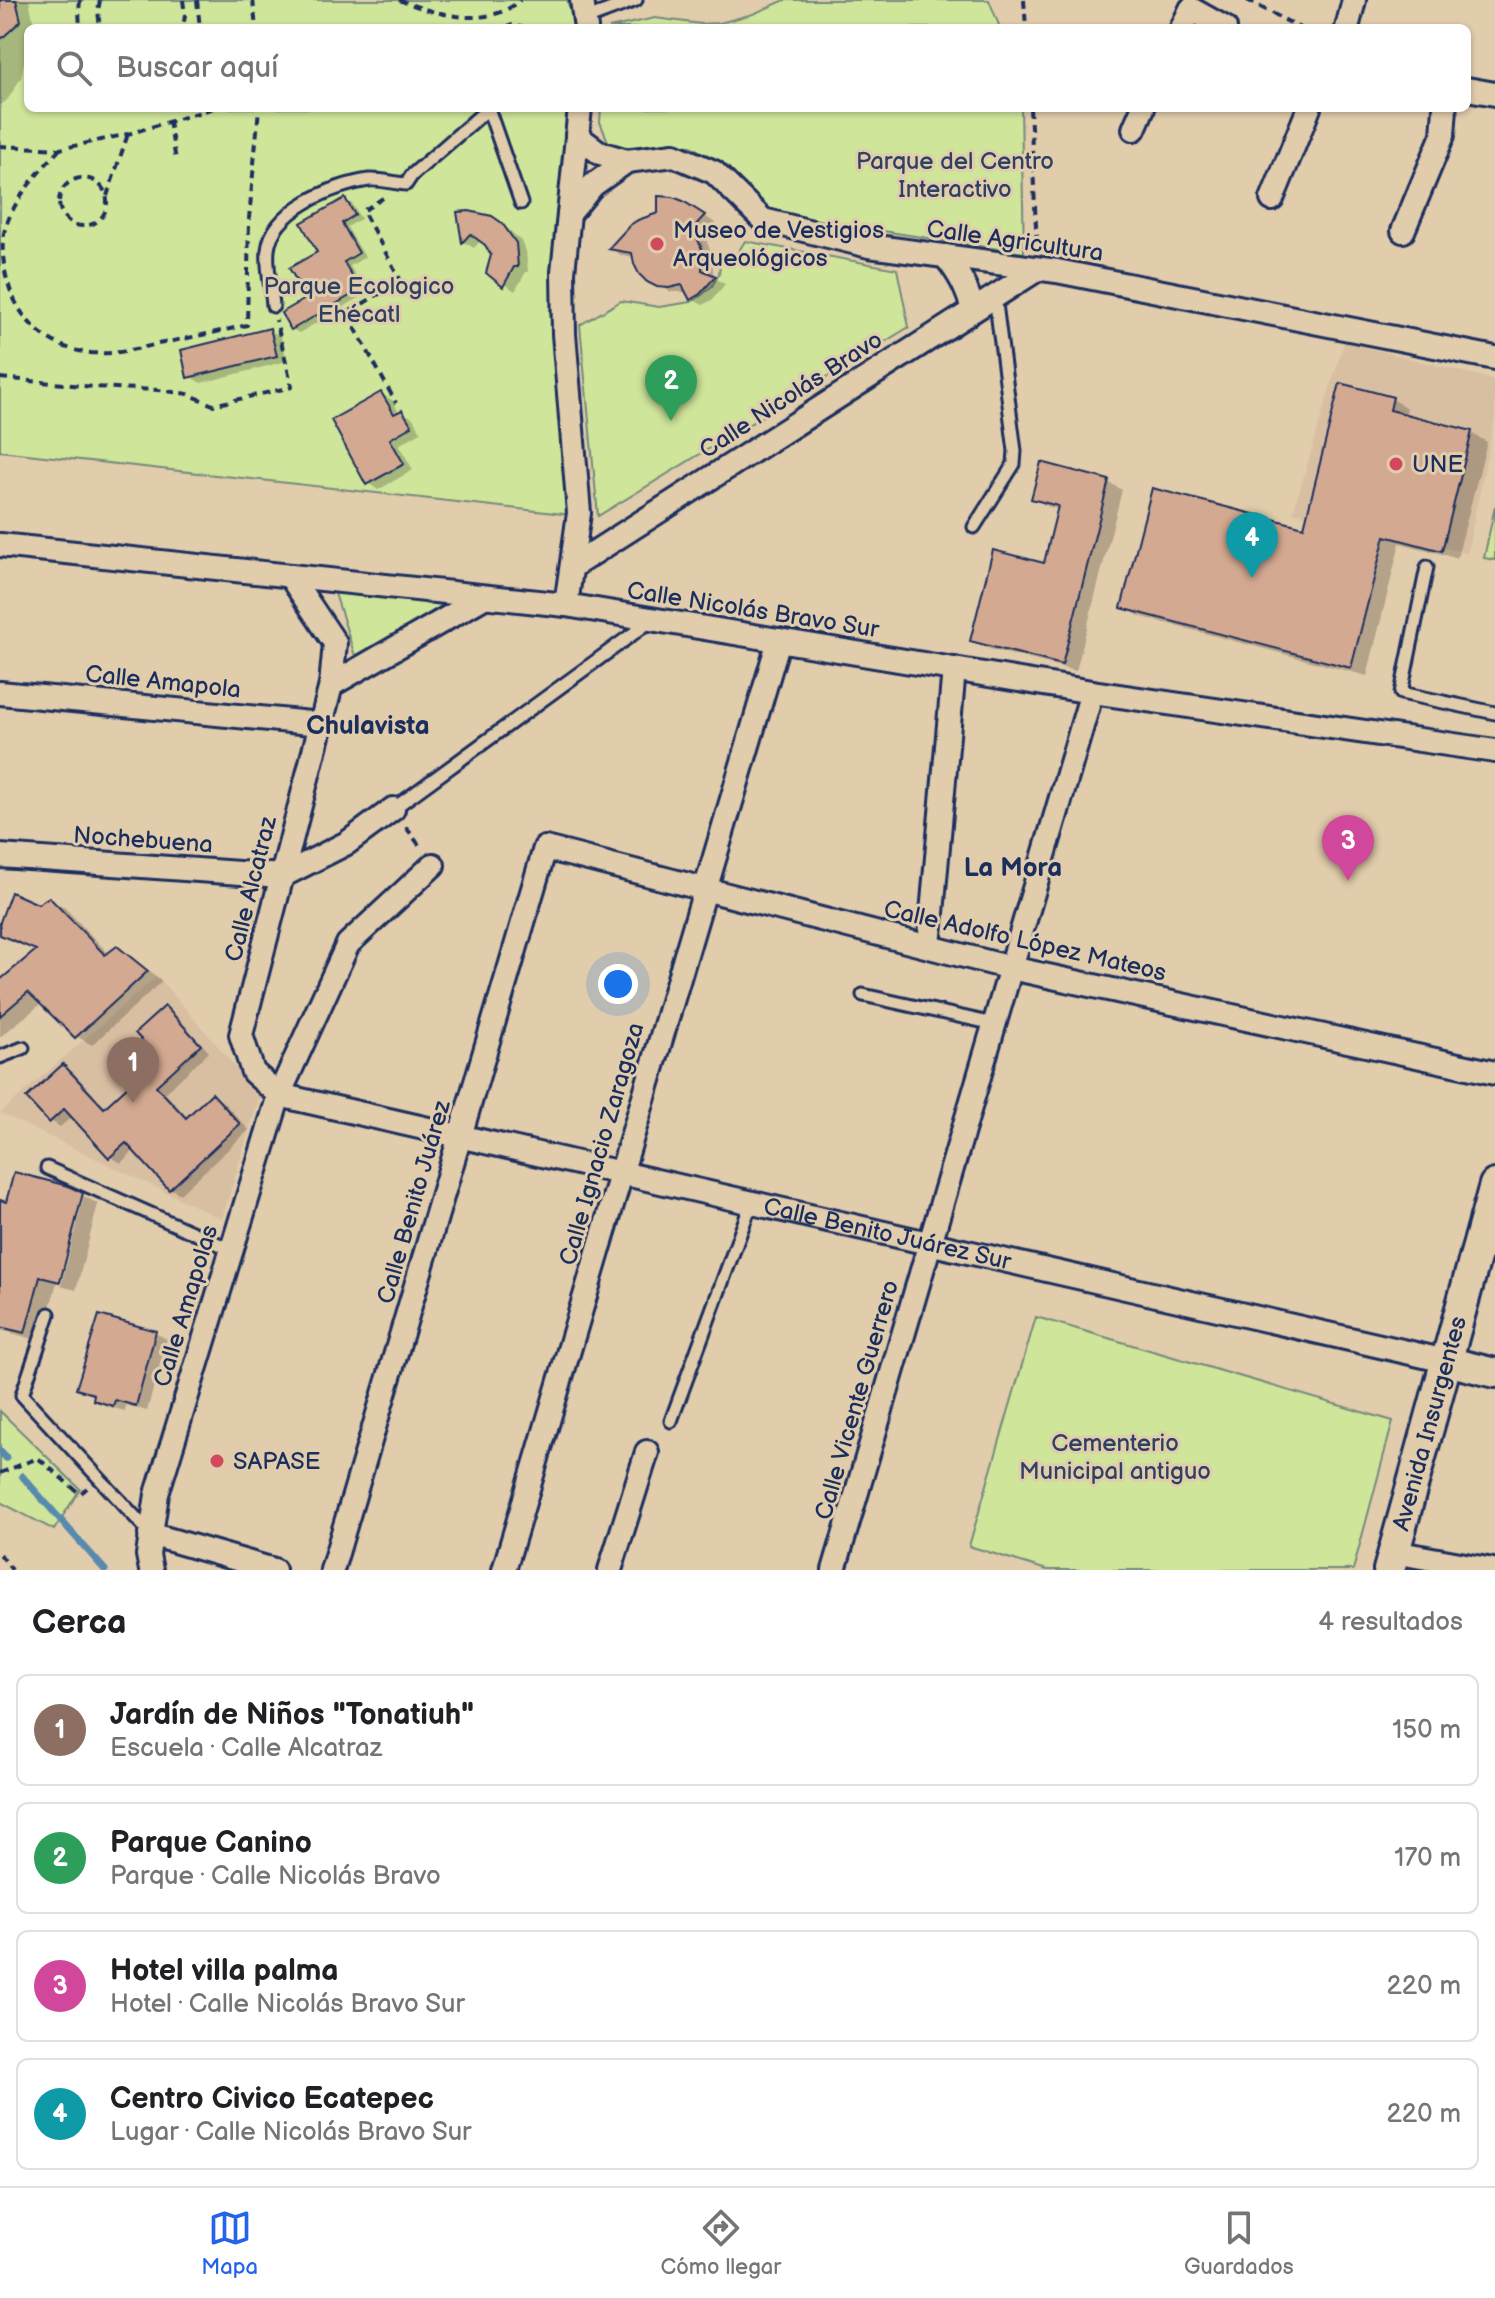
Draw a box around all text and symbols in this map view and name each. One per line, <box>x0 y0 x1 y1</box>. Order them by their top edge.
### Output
search box <box>24 24 1471 112</box>
icon: search <box>52 46 96 90</box>
text: Buscar aquí <box>116 50 278 86</box>
park label: Parque del Centro Interactivo <box>856 147 1054 204</box>
street label: Calle Agricultura <box>925 214 1105 268</box>
place label: Museo de Vestigios Arqueológicos <box>673 216 884 273</box>
marker: Museo de Vestigios Arqueológicos <box>648 235 666 253</box>
park label: Parque Ecologico Ehécatl <box>264 272 454 329</box>
street label: Calle Nicolás Bravo <box>694 325 888 465</box>
pin: 2 <box>645 355 697 421</box>
place label: UNE <box>1412 450 1463 479</box>
marker: UNE <box>1387 455 1405 473</box>
pin: 4 <box>1226 512 1278 578</box>
street label: Calle Nicolás Bravo Sur <box>625 576 881 644</box>
street label: Calle Amapola <box>84 659 242 705</box>
district label: Chulavista <box>306 711 430 742</box>
street label: Calle Alcatraz <box>219 813 283 965</box>
pin: 3 <box>1322 815 1374 881</box>
street label: Nochebuena <box>72 821 214 859</box>
district label: La Mora <box>964 853 1062 884</box>
street label: Calle Adolfo López Mateos <box>881 894 1169 988</box>
your location <box>598 964 638 1004</box>
street label: Calle Ignacio Zaragoza <box>553 1019 651 1269</box>
pin: 1 <box>107 1037 159 1103</box>
street label: Calle Benito Juárez <box>371 1096 457 1307</box>
street label: Calle Benito Juárez Sur <box>761 1191 1014 1276</box>
street label: Calle Amapolas <box>148 1221 224 1391</box>
street label: Calle Vicente Guerrero <box>809 1277 905 1523</box>
street label: Avenida Insurgentes <box>1386 1313 1473 1534</box>
park label: Cementerio Municipal antiguo <box>1019 1429 1211 1486</box>
place label: SAPASE <box>233 1447 321 1476</box>
marker: SAPASE <box>208 1452 226 1470</box>
text: Cerca <box>32 1602 127 1643</box>
text: 4 resultados <box>1318 1607 1463 1638</box>
text: Jardín de Niños "Tonatiuh" <box>110 1697 474 1733</box>
text: 1 <box>55 1715 65 1746</box>
text: 150 m <box>1392 1715 1461 1746</box>
text: Escuela · Calle Alcatraz <box>110 1733 382 1764</box>
text: Parque Canino <box>110 1825 312 1861</box>
text: 2 <box>52 1843 68 1874</box>
text: 170 m <box>1394 1843 1461 1874</box>
text: Parque · Calle Nicolás Bravo <box>110 1861 441 1892</box>
text: Hotel villa palma <box>110 1953 339 1989</box>
text: 3 <box>52 1971 68 2002</box>
text: 220 m <box>1387 1971 1461 2002</box>
text: Hotel · Calle Nicolás Bravo Sur <box>110 1989 465 2020</box>
text: Centro Civico Ecatepec <box>110 2081 434 2117</box>
text: 4 <box>52 2099 68 2130</box>
text: 220 m <box>1387 2099 1461 2130</box>
text: Lugar · Calle Nicolás Bravo Sur <box>110 2117 472 2148</box>
tab: Mapa <box>201 2206 258 2281</box>
tab: Cómo llegar <box>661 2206 781 2281</box>
tab: Guardados <box>1184 2206 1294 2281</box>

